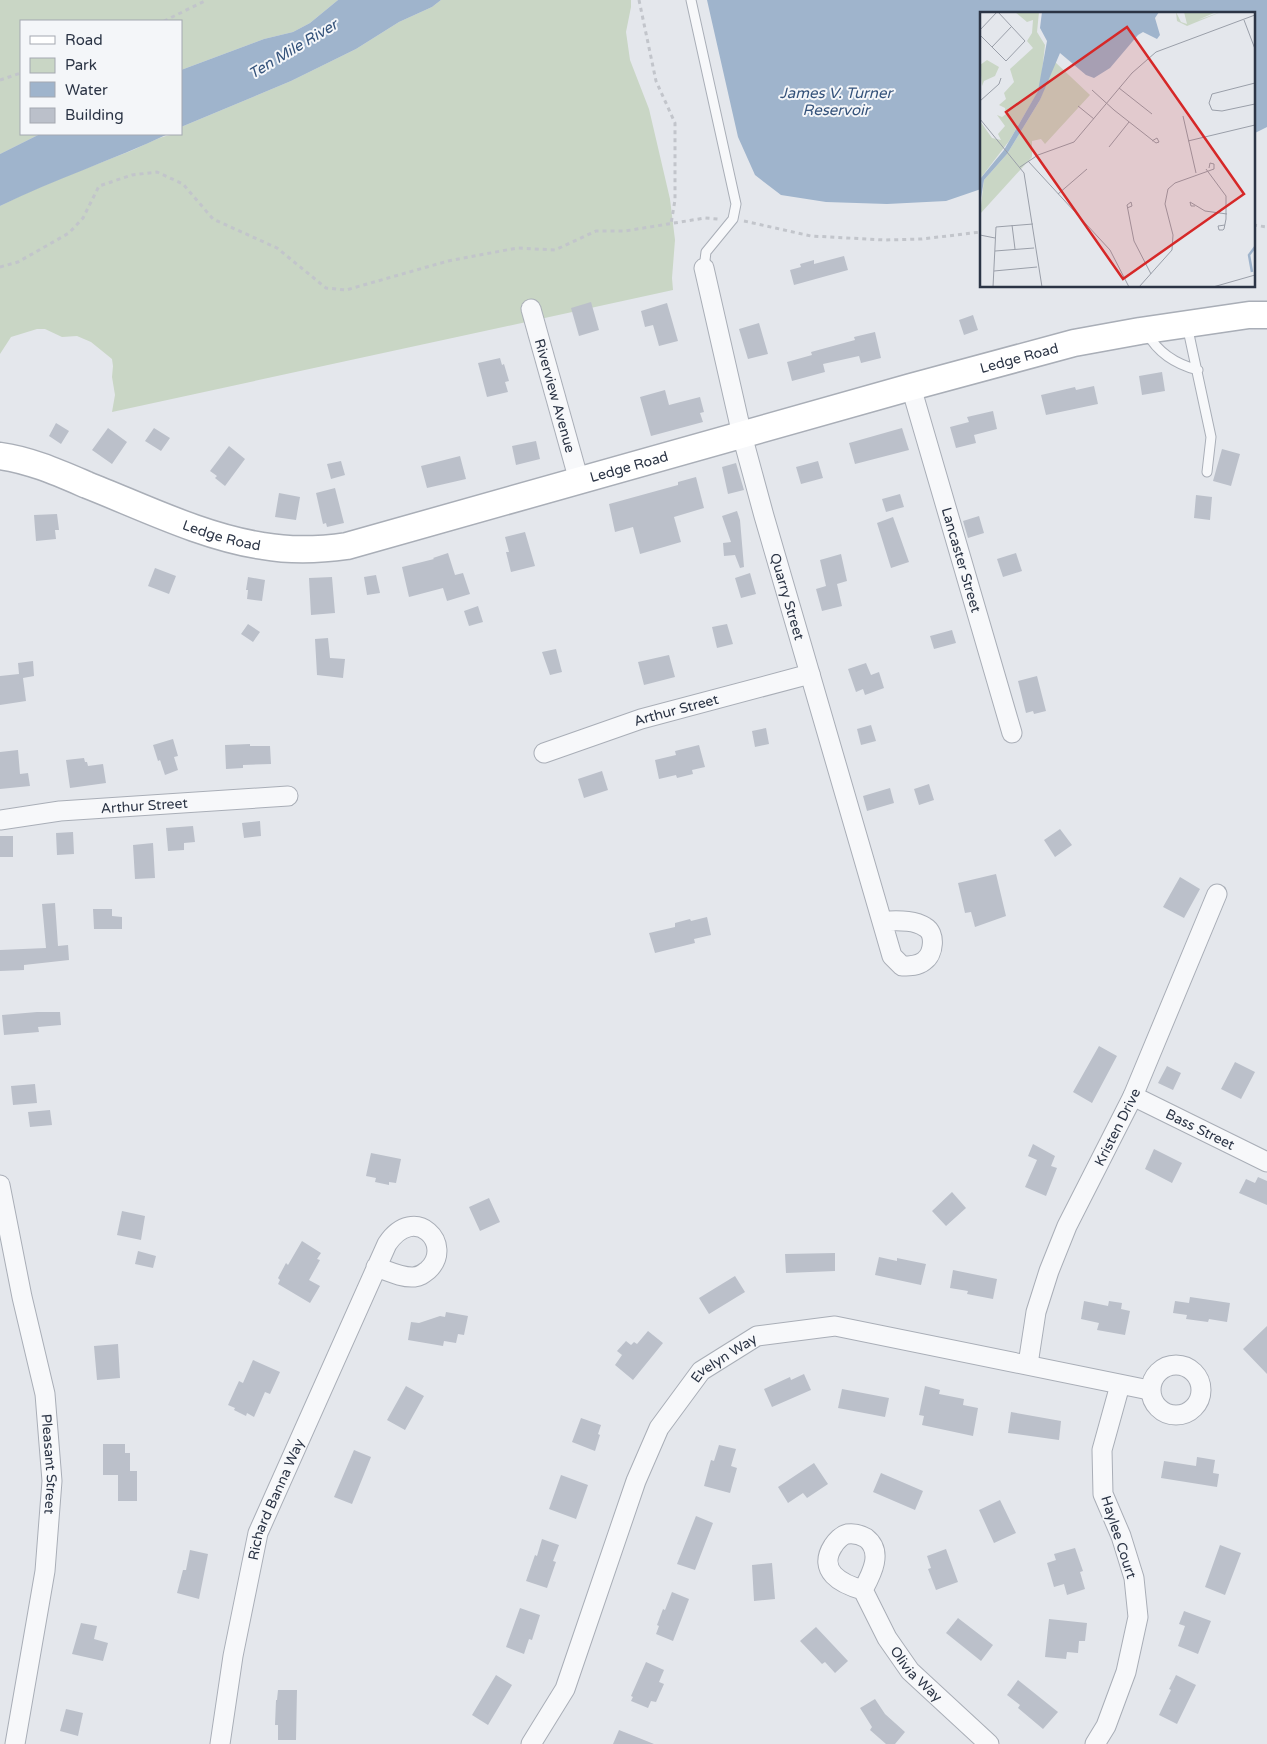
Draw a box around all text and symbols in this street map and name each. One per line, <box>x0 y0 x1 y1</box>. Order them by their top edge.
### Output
inset map <box>980 12 1254 288</box>
water label: Ten Mile River <box>245 14 343 83</box>
legend <box>20 20 182 135</box>
text: Road <box>65 31 103 49</box>
text: Park <box>65 56 97 74</box>
text: Water <box>65 81 108 99</box>
water label: James V. Turner Reservoir <box>780 84 894 119</box>
text: Building <box>65 106 124 124</box>
street label: Riverview Avenue <box>531 337 579 455</box>
street label: Ledge Road <box>978 340 1060 377</box>
street label: Ledge Road <box>588 448 670 486</box>
street label: Lancaster Street <box>938 505 985 615</box>
street label: Ledge Road <box>180 517 262 555</box>
street label: Quarry Street <box>766 551 808 643</box>
street label: Arthur Street <box>631 691 721 730</box>
street label: Arthur Street <box>100 795 189 817</box>
street label: Kristen Drive <box>1091 1086 1144 1169</box>
street label: Bass Street <box>1163 1105 1238 1154</box>
street label: Evelyn Way <box>687 1330 760 1386</box>
street label: Pleasant Street <box>38 1413 60 1515</box>
street label: Richard Banna Way <box>245 1436 308 1562</box>
street label: Haylee Court <box>1097 1494 1140 1581</box>
street label: Olivia Way <box>886 1643 946 1706</box>

